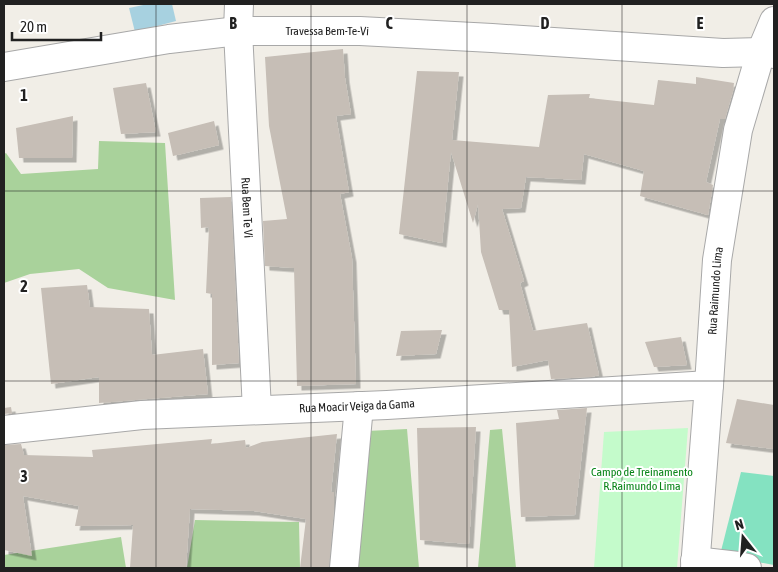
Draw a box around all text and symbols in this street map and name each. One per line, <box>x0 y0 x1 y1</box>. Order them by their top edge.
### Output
scale bar <box>12 10 101 42</box>
text: B <box>229 14 237 32</box>
text: C <box>385 14 393 32</box>
text: D <box>541 14 550 32</box>
text: E <box>697 14 704 32</box>
text: 20 m <box>20 18 47 35</box>
street label: Travessa Bem-Te-Vi <box>285 24 369 38</box>
text: 1 <box>20 86 28 104</box>
street label: Rua Bem Te Vi <box>238 177 255 238</box>
street label: Rua Raimundo Lima <box>705 246 726 335</box>
text: 2 <box>20 277 28 295</box>
street label: Rua Moacir Veiga da Gama <box>299 396 415 416</box>
park label: Campo de Treinamento R.Raimundo Lima <box>591 465 693 493</box>
text: 3 <box>20 467 28 485</box>
north arrow <box>718 512 768 562</box>
text: N <box>733 516 745 533</box>

